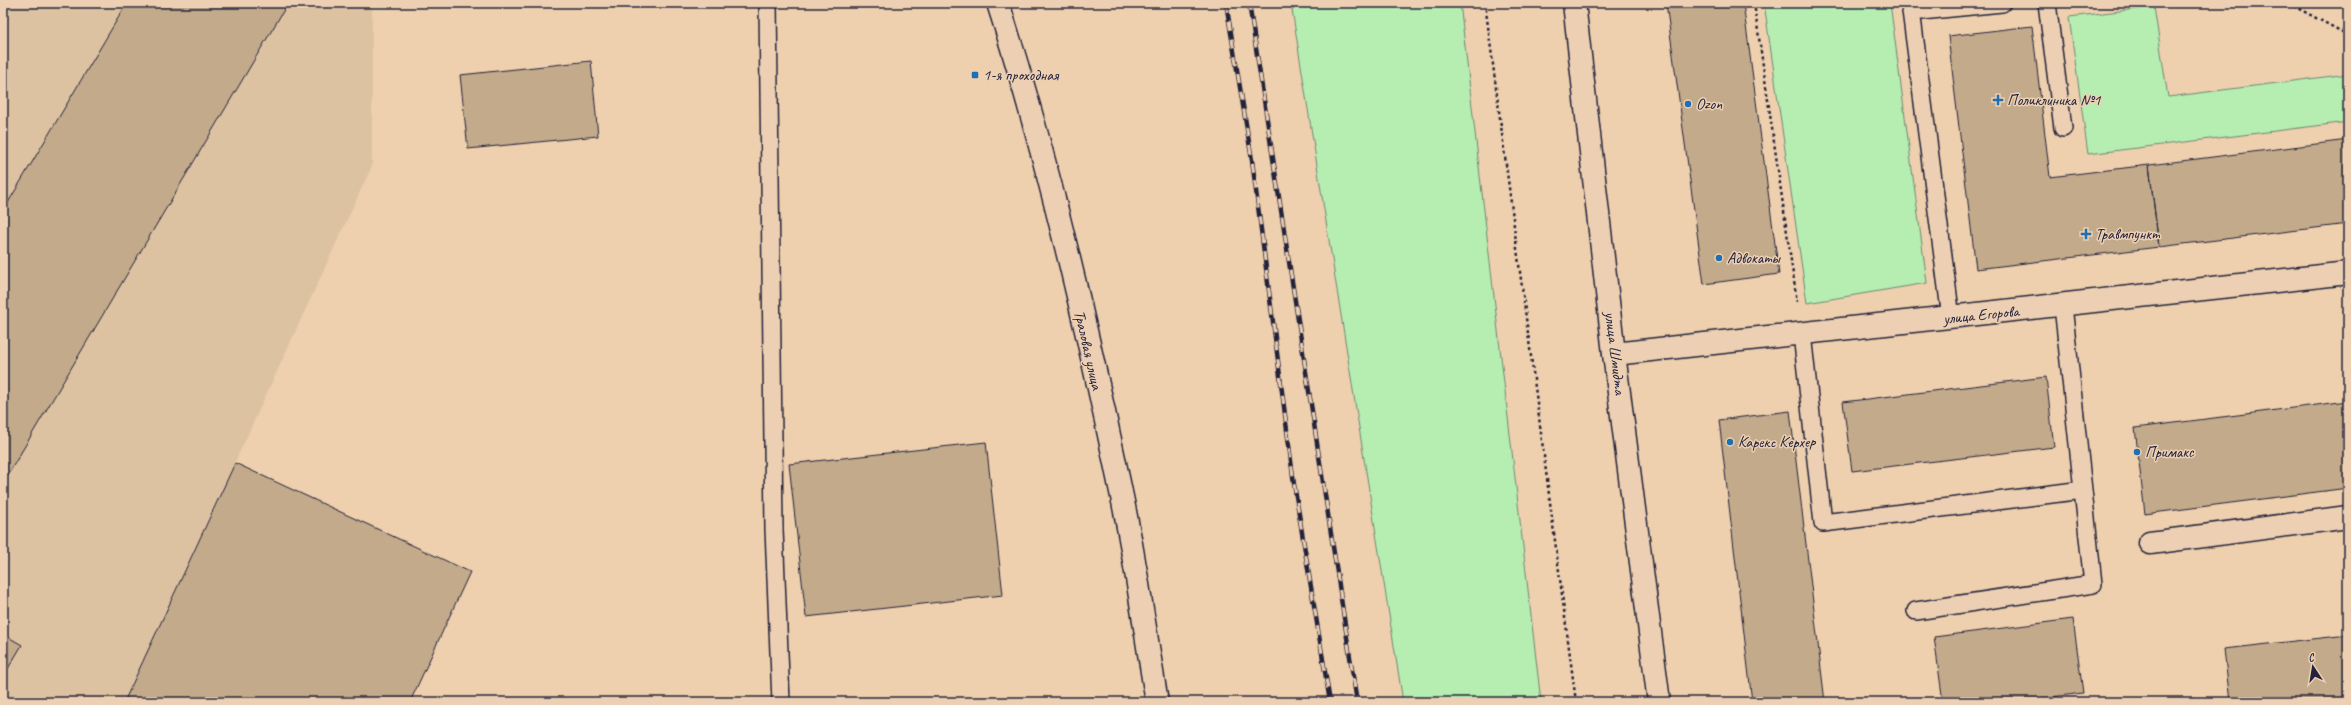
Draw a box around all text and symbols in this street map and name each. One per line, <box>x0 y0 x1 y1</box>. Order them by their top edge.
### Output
place label: 1-я проходная <box>983 65 1059 85</box>
marker: 1-я проходная <box>970 70 980 80</box>
place label: Поликлиника №1 <box>2007 90 2101 110</box>
place label: Ozon <box>1696 94 1723 114</box>
marker: Поликлиника №1 <box>1992 94 2004 106</box>
marker: Ozon <box>1683 99 1693 109</box>
place label: Травмпункт <box>2095 224 2161 244</box>
marker: Травмпункт <box>2080 228 2092 240</box>
place label: Адвокаты <box>1727 248 1781 268</box>
marker: Адвокаты <box>1714 253 1724 263</box>
street label: улица Егорова <box>1941 301 2021 329</box>
street label: Траловая улица <box>1069 308 1107 393</box>
street label: улица Шмидта <box>1600 309 1630 397</box>
place label: Карекс Керхер <box>1738 432 1816 452</box>
marker: Карекс Керхер <box>1725 437 1735 447</box>
place label: Примакс <box>2145 442 2195 462</box>
marker: Примакс <box>2132 447 2142 457</box>
north arrow <box>2293 647 2333 687</box>
text: С <box>2307 649 2317 665</box>

